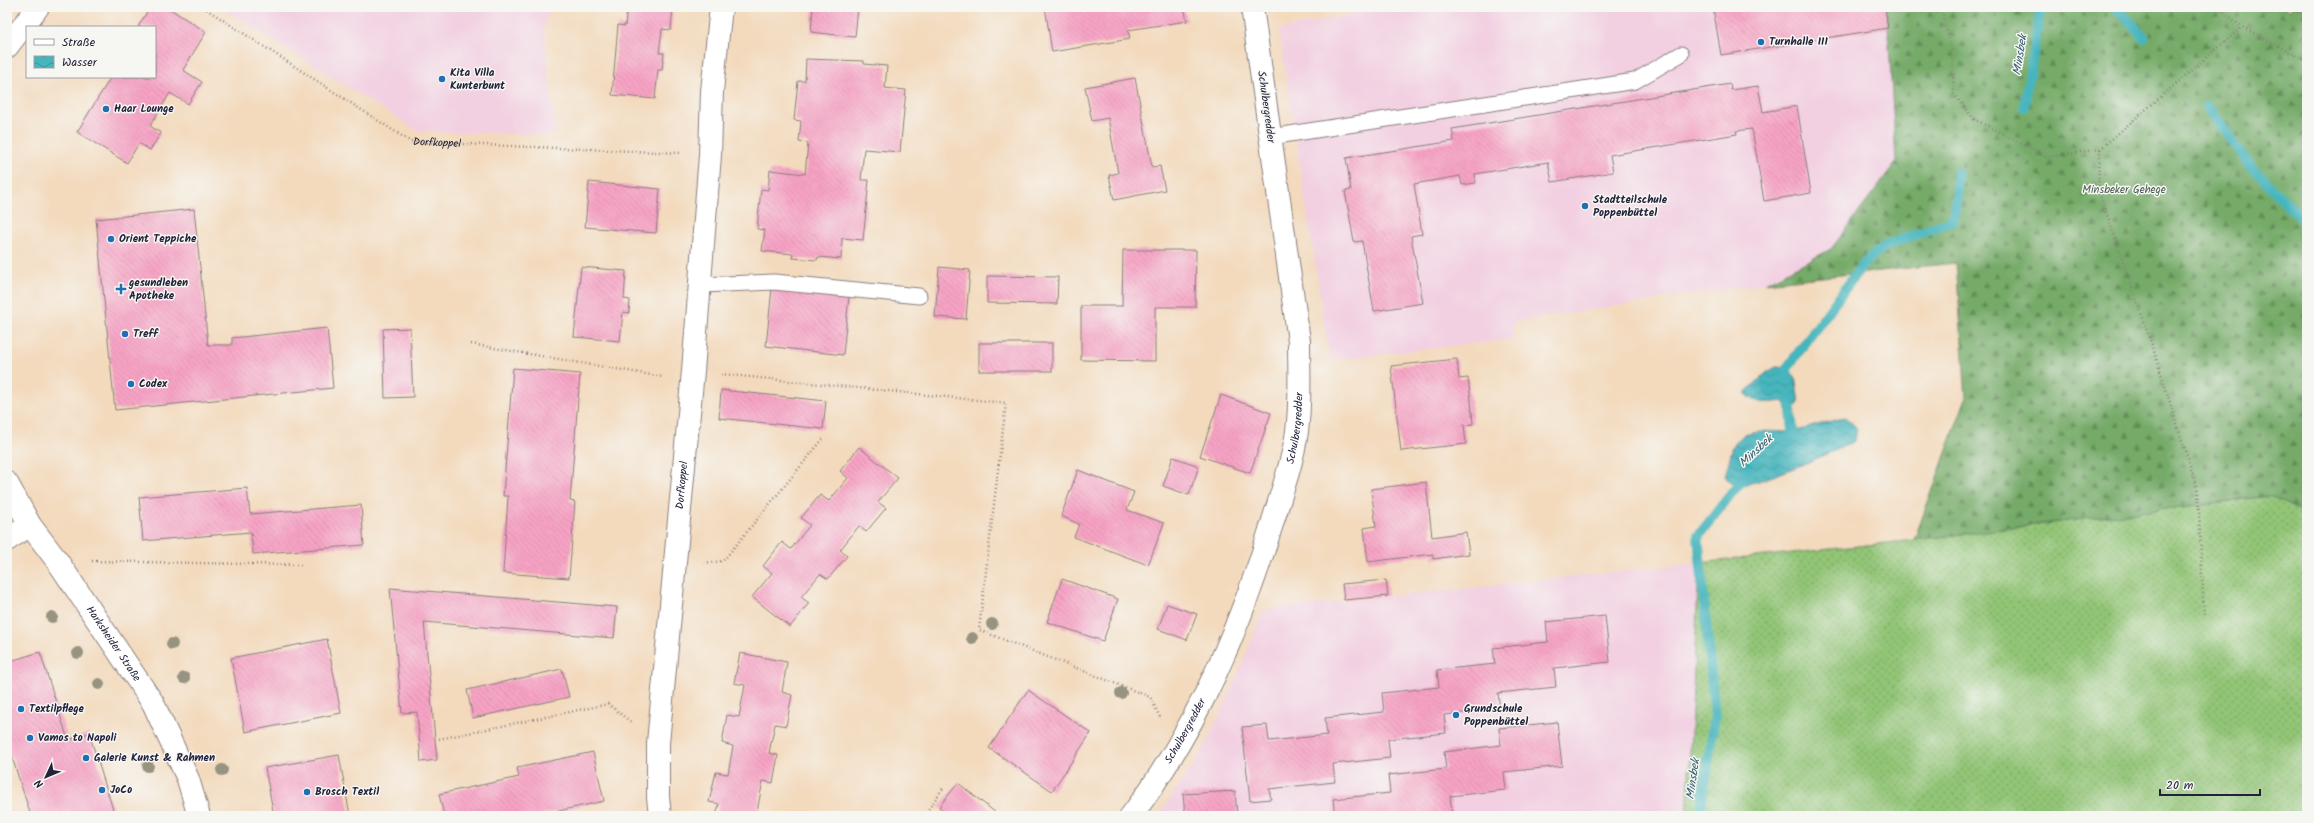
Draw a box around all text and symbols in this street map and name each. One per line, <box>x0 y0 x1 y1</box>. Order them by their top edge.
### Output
legend <box>26 26 156 78</box>
water label: Minsbek <box>2007 31 2033 77</box>
text: Straße <box>62 33 96 52</box>
place label: Turnhalle III <box>1769 33 1828 51</box>
marker: Turnhalle III <box>1756 37 1766 47</box>
text: Wasser <box>62 53 98 72</box>
place label: Kita Villa Kunterbunt <box>450 64 506 95</box>
street label: Schulbergredder <box>1252 70 1280 145</box>
marker: Kita Villa Kunterbunt <box>437 74 447 84</box>
place label: Haar Lounge <box>114 100 174 118</box>
marker: Haar Lounge <box>101 104 111 114</box>
street label: Dorfkoppel <box>413 133 462 153</box>
park label: Minsbeker Gehege <box>2082 181 2166 199</box>
place label: Stadtteilschule Poppenbüttel <box>1593 191 1668 222</box>
marker: Stadtteilschule Poppenbüttel <box>1580 201 1590 211</box>
place label: Orient Teppiche <box>119 230 197 248</box>
marker: Orient Teppiche <box>106 234 116 244</box>
place label: gesundleben Apotheke <box>128 274 188 305</box>
marker: gesundleben Apotheke <box>116 284 126 294</box>
place label: Treff <box>133 325 159 343</box>
marker: Treff <box>120 329 130 339</box>
place label: Codex <box>139 375 168 393</box>
marker: Codex <box>126 379 136 389</box>
street label: Schulbergredder <box>1282 391 1308 466</box>
water label: Minsbek <box>1734 428 1779 472</box>
street label: Dorfkoppel <box>671 460 693 510</box>
street label: Harksheider Straße <box>81 602 145 686</box>
street label: Schulbergredder <box>1160 694 1212 767</box>
place label: Textilpflege <box>29 700 85 718</box>
place label: Grundschule Poppenbüttel <box>1464 700 1528 731</box>
marker: Textilpflege <box>16 704 26 714</box>
marker: Grundschule Poppenbüttel <box>1451 710 1461 720</box>
place label: Vamos to Napoli <box>38 729 117 747</box>
marker: Vamos to Napoli <box>25 733 35 743</box>
place label: Galerie Kunst & Rahmen <box>94 749 215 767</box>
marker: Galerie Kunst & Rahmen <box>81 753 91 763</box>
water label: Minsbek <box>1681 755 1706 801</box>
north arrow <box>26 757 66 797</box>
scale bar <box>2160 771 2260 797</box>
text: N <box>31 774 48 792</box>
text: 20 m <box>2166 776 2194 795</box>
place label: JoCo <box>110 781 132 799</box>
place label: Brosch Textil <box>315 783 379 801</box>
marker: JoCo <box>97 785 107 795</box>
marker: Brosch Textil <box>302 787 312 797</box>

